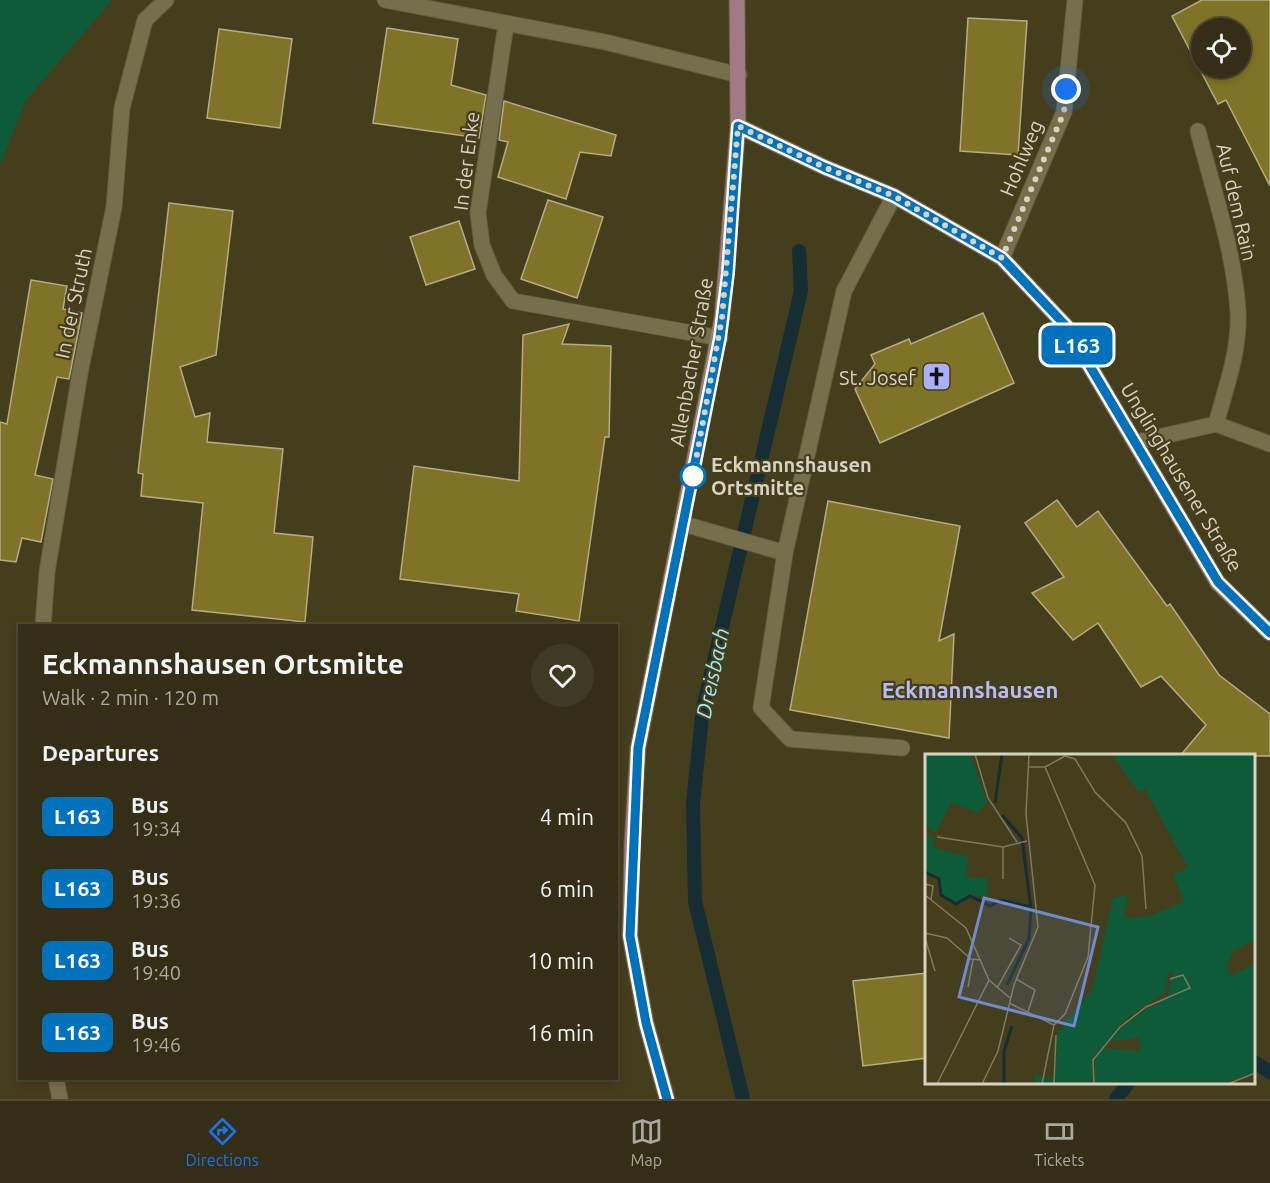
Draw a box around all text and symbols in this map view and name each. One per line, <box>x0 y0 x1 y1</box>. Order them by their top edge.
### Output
map controls <box>1191 18 1251 78</box>
button: locate <box>1191 18 1251 78</box>
your location <box>1051 74 1081 104</box>
street label: In der Enke <box>449 110 483 212</box>
street label: Hohlweg <box>995 117 1047 199</box>
street label: Auf dem Rain <box>1212 141 1262 263</box>
street label: In der Struth <box>50 246 96 360</box>
street label: Allenbacher Straße <box>665 276 717 448</box>
line badge: L163 <box>1035 326 1119 364</box>
text: L163 <box>1053 333 1101 357</box>
church icon: St. Josef <box>921 361 953 393</box>
place label: St. Josef <box>839 366 916 389</box>
street label: Unglinghausener Straße <box>1116 378 1248 576</box>
place label: Eckmannshausen Ortsmitte <box>711 453 872 499</box>
marker: Eckmannshausen Ortsmitte <box>680 463 706 489</box>
water label: Dreisbach <box>691 626 733 720</box>
button: heart <box>531 644 594 707</box>
text: Eckmannshausen Ortsmitte <box>42 648 404 679</box>
district label: Eckmannshausen <box>882 677 1058 702</box>
text: Walk · 2 min · 120 m <box>42 686 219 709</box>
text: Departures <box>42 740 159 765</box>
inset map <box>925 754 1255 1084</box>
text: Bus <box>131 792 169 817</box>
text: L163 <box>54 804 101 828</box>
text: 4 min <box>540 804 594 829</box>
text: 19:34 <box>131 817 181 840</box>
text: Bus <box>131 864 169 889</box>
text: L163 <box>54 876 101 900</box>
text: 6 min <box>540 876 594 901</box>
text: 19:36 <box>131 889 181 912</box>
text: Bus <box>131 936 169 961</box>
text: L163 <box>54 948 101 972</box>
text: 10 min <box>527 948 594 973</box>
text: 19:40 <box>131 961 181 984</box>
text: Bus <box>131 1008 169 1033</box>
text: L163 <box>54 1020 101 1044</box>
text: 16 min <box>527 1020 594 1045</box>
text: 19:46 <box>131 1033 181 1056</box>
tab: Directions <box>186 1115 259 1169</box>
tab: Map <box>630 1115 663 1169</box>
tab: Tickets <box>1034 1115 1084 1169</box>

